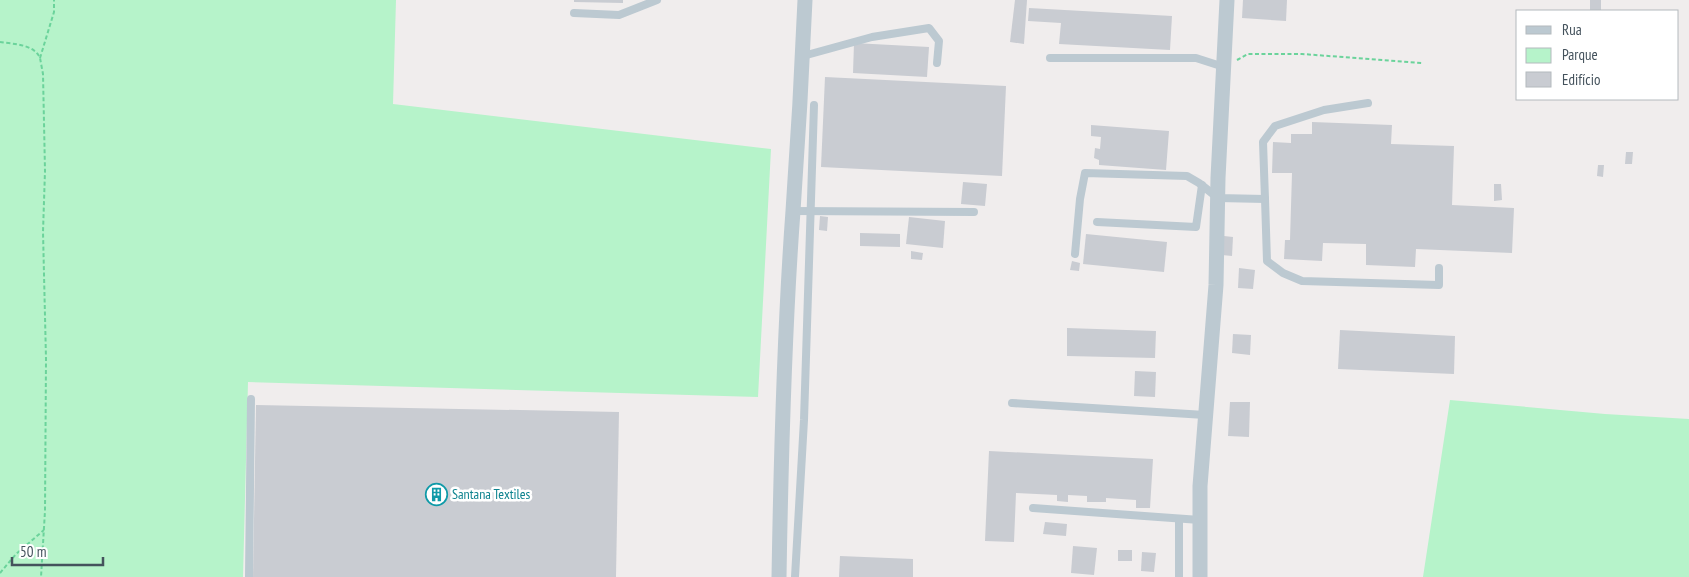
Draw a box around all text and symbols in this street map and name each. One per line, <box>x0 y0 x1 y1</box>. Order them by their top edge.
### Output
legend <box>1516 10 1679 100</box>
text: Rua <box>1562 20 1582 39</box>
text: Parque <box>1562 45 1598 64</box>
text: Edifício <box>1562 70 1600 89</box>
building icon: Santana Textiles <box>424 482 448 506</box>
place label: Santana Textiles <box>452 485 531 503</box>
scale bar <box>12 534 104 566</box>
text: 50 m <box>20 542 46 561</box>

